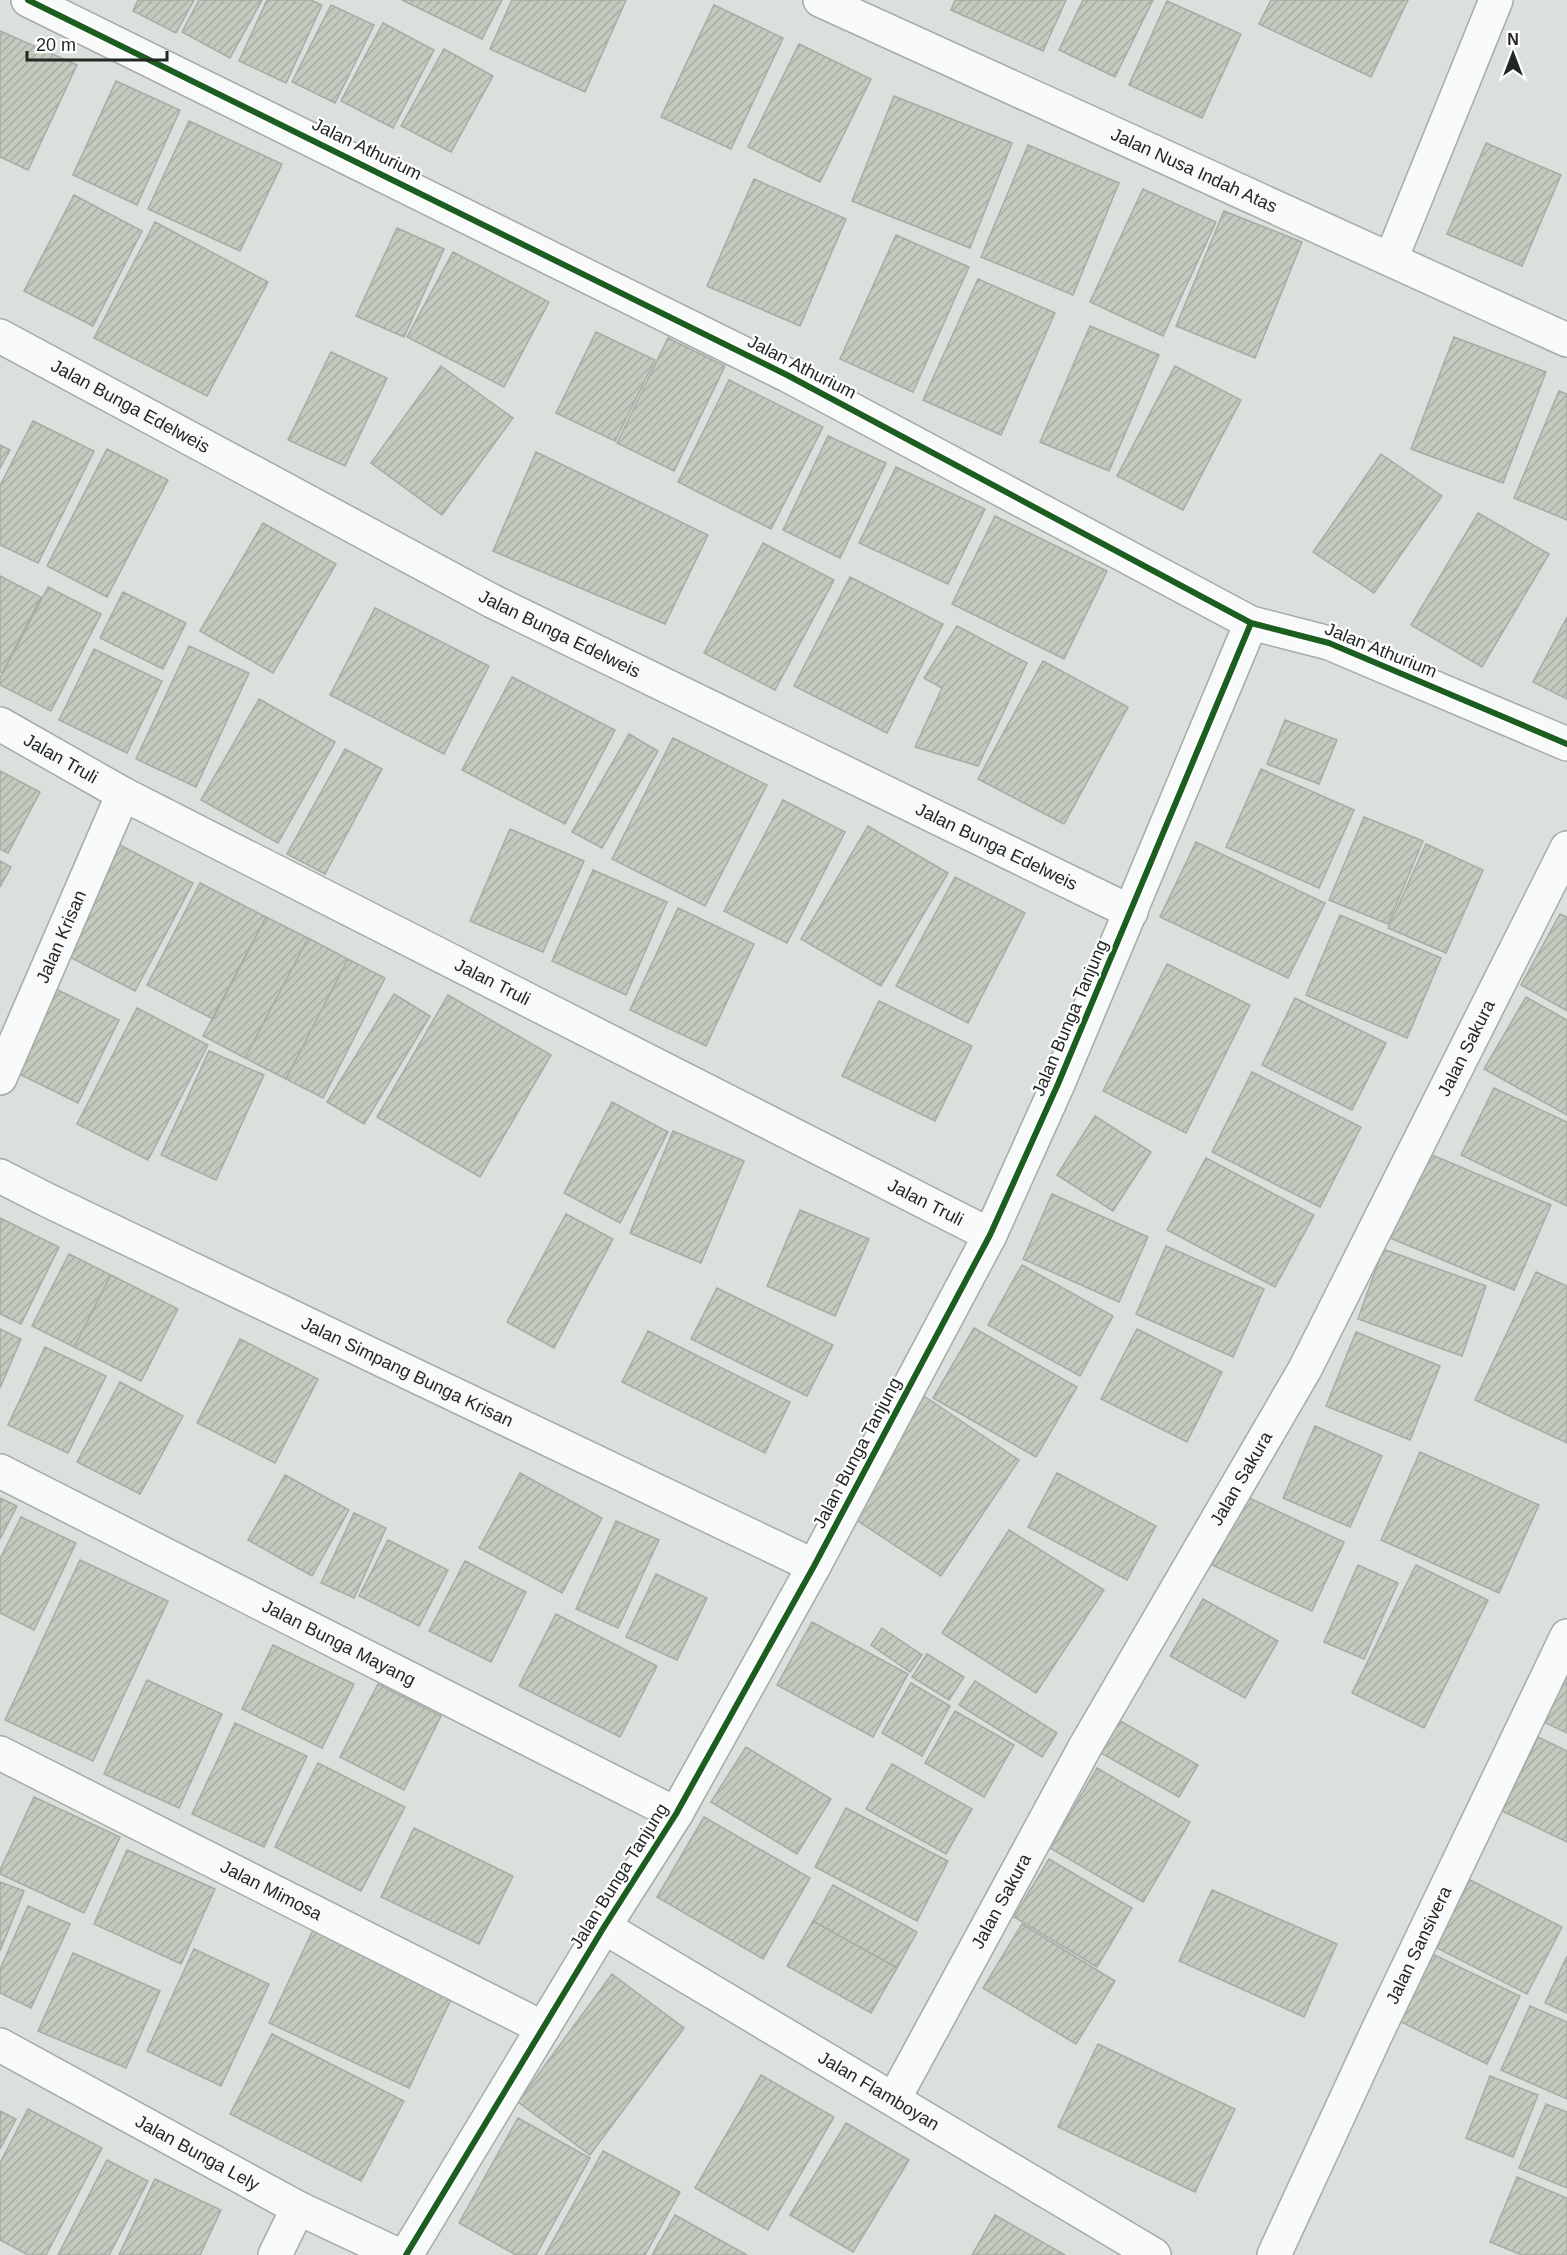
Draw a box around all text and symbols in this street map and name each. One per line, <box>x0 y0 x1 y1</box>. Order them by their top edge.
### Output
scale bar <box>27 24 166 62</box>
north arrow <box>1483 24 1543 84</box>
text: N <box>1507 31 1519 48</box>
text: 20 m <box>36 35 76 55</box>
street label: Jalan Athurium <box>309 114 425 184</box>
street label: Jalan Nusa Indah Atas <box>1108 124 1280 217</box>
street label: Jalan Athurium <box>744 331 860 403</box>
street label: Jalan Bunga Edelweis <box>48 355 213 457</box>
street label: Jalan Bunga Edelweis <box>475 586 644 682</box>
street label: Jalan Athurium <box>1322 618 1440 682</box>
street label: Jalan Truli <box>20 730 101 788</box>
street label: Jalan Bunga Edelweis <box>913 799 1081 894</box>
street label: Jalan Krisan <box>32 887 90 986</box>
street label: Jalan Bunga Tanjung <box>1028 937 1112 1099</box>
street label: Jalan Truli <box>451 954 534 1009</box>
street label: Jalan Sakura <box>1434 996 1499 1100</box>
street label: Jalan Truli <box>885 1175 967 1230</box>
street label: Jalan Simpang Bunga Krisan <box>298 1313 516 1431</box>
street label: Jalan Bunga Tanjung <box>809 1374 905 1532</box>
street label: Jalan Sakura <box>1206 1427 1277 1529</box>
street label: Jalan Bunga Mayang <box>259 1596 419 1690</box>
street label: Jalan Bunga Tanjung <box>566 1800 672 1952</box>
street label: Jalan Sakura <box>967 1849 1036 1952</box>
street label: Jalan Mimosa <box>217 1856 326 1925</box>
street label: Jalan Sansivera <box>1382 1882 1456 2007</box>
street label: Jalan Flamboyan <box>815 2047 943 2135</box>
street label: Jalan Bunga Lely <box>132 2111 263 2195</box>

